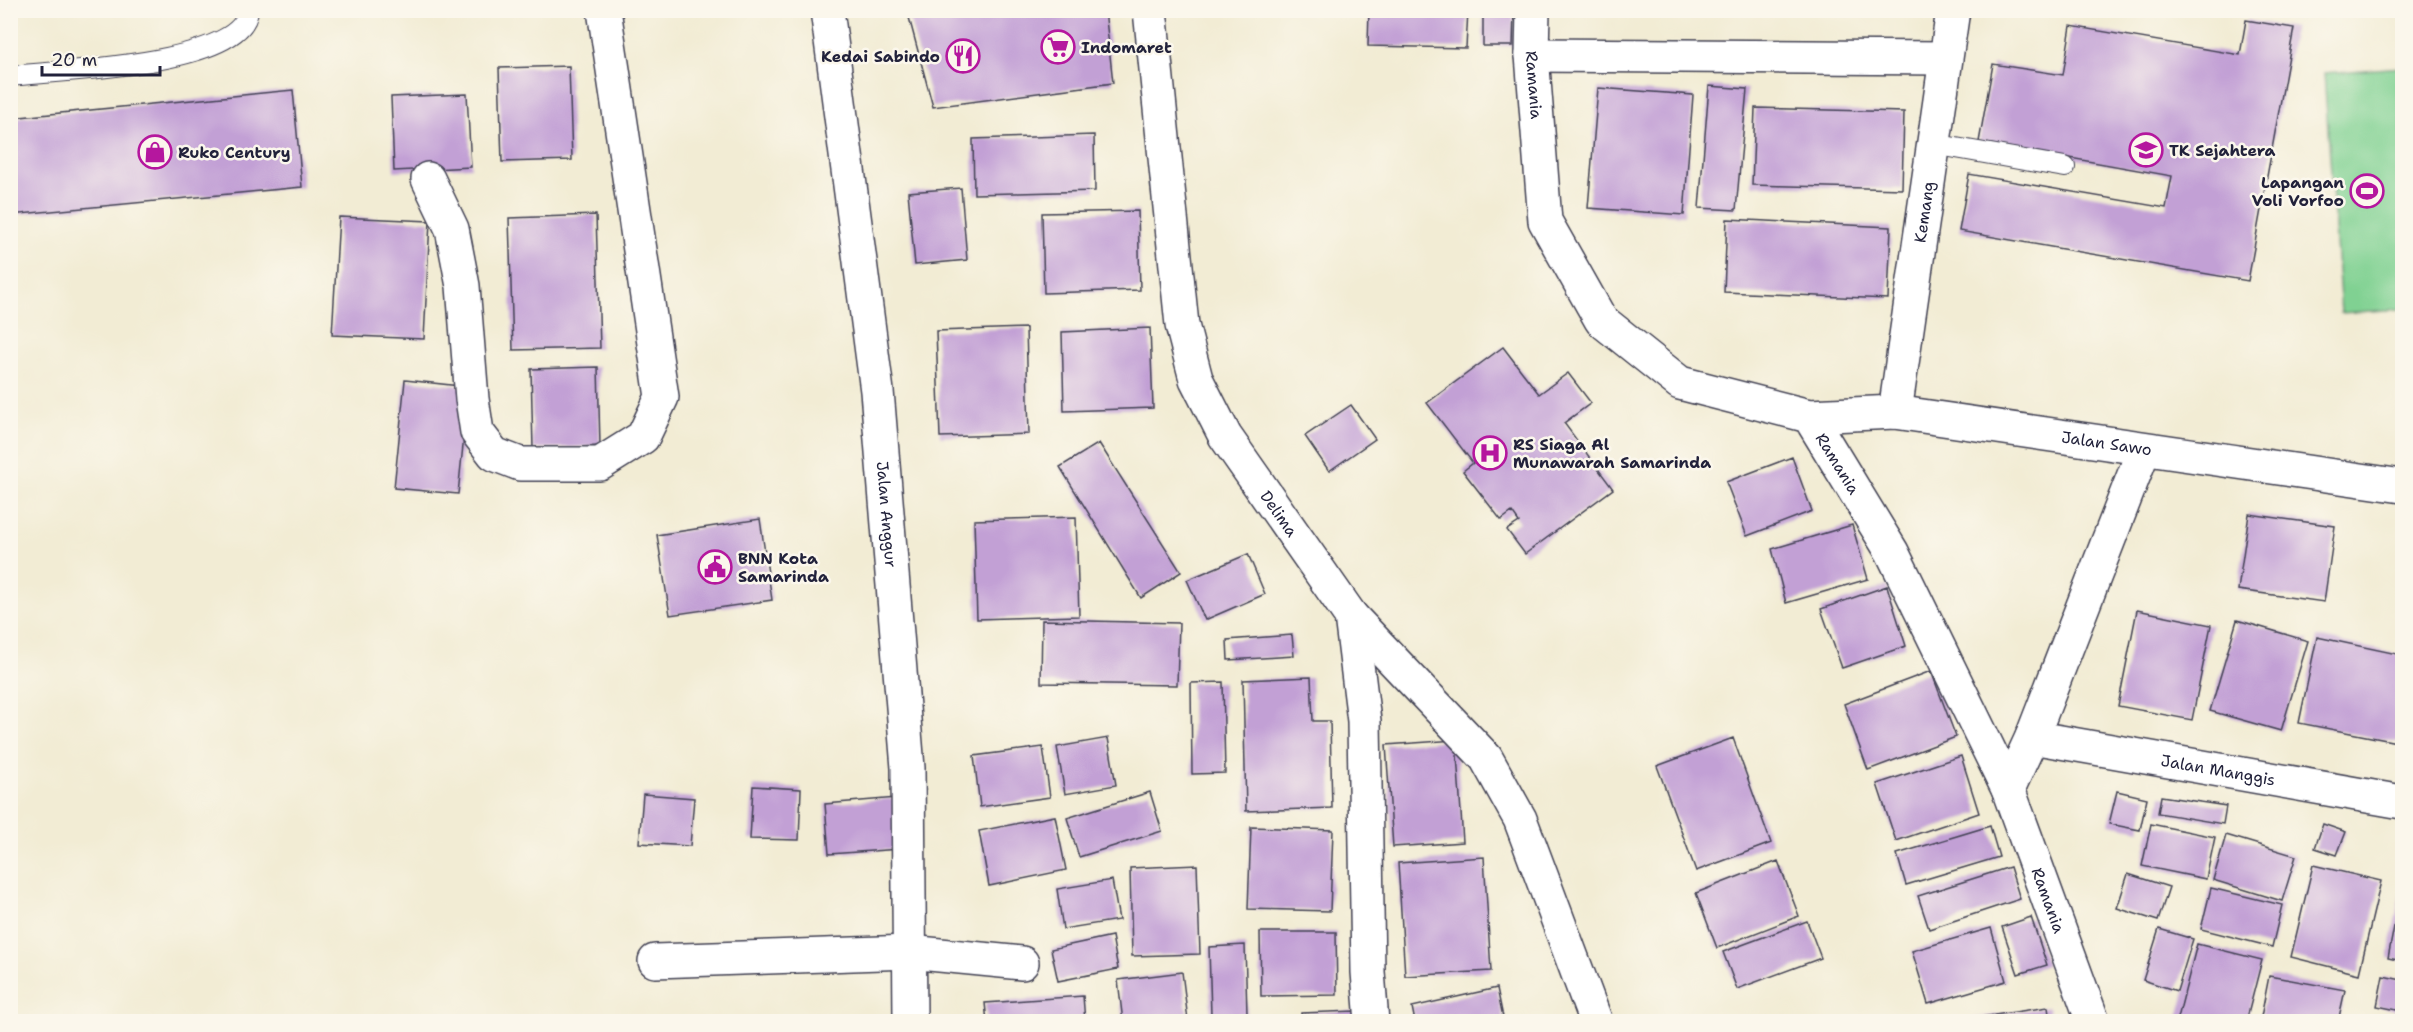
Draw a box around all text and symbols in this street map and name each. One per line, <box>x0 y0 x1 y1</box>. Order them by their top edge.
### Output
supermarket icon: Indomaret <box>1040 29 1076 65</box>
place label: Indomaret <box>1081 37 1172 58</box>
restaurant icon: Kedai Sabindo <box>945 38 981 74</box>
scale bar <box>42 39 160 77</box>
place label: Kedai Sabindo <box>821 46 940 67</box>
text: 20 m <box>51 48 97 72</box>
street label: Ramania <box>1521 50 1547 120</box>
school or university icon: TK Sejahtera <box>2128 132 2164 168</box>
shop icon: Ruko Century <box>137 134 173 170</box>
place label: TK Sejahtera <box>2169 140 2276 161</box>
place label: Ruko Century <box>178 142 291 163</box>
place label: Lapangan Voli Vorfoo <box>2252 172 2344 211</box>
sports icon: Lapangan Voli Vorfoo <box>2349 173 2385 209</box>
street label: Kemang <box>1910 180 1939 244</box>
street label: Jalan Sawo <box>2060 426 2153 460</box>
street label: Ramania <box>1811 429 1864 498</box>
place label: RS Siaga Al Munawarah Samarinda <box>1513 434 1711 473</box>
hospital icon: RS Siaga Al Munawarah Samarinda <box>1472 435 1508 471</box>
street label: Jalan Anggur <box>872 460 901 568</box>
street label: Delima <box>1255 486 1302 541</box>
place label: BNN Kota Samarinda <box>738 548 829 587</box>
public building icon: BNN Kota Samarinda <box>697 549 733 585</box>
street label: Jalan Manggis <box>2159 750 2277 791</box>
street label: Ramania <box>2027 865 2070 936</box>

